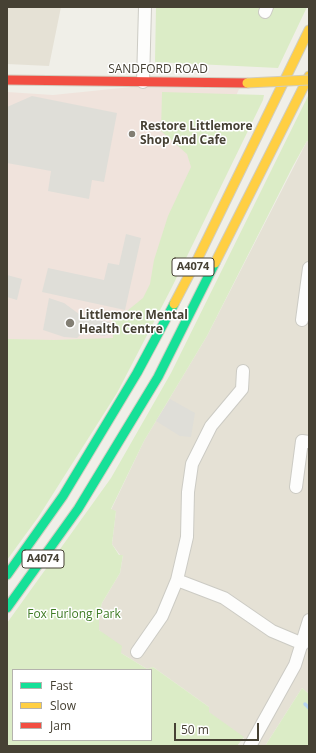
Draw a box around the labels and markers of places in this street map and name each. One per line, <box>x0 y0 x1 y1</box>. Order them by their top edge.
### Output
place label: Restore Littlemore Shop And Cafe <box>140 120 253 148</box>
marker: Restore Littlemore Shop And Cafe <box>127 129 137 139</box>
place label: Littlemore Mental Health Centre <box>79 309 188 337</box>
marker: Littlemore Mental Health Centre <box>64 317 76 329</box>

